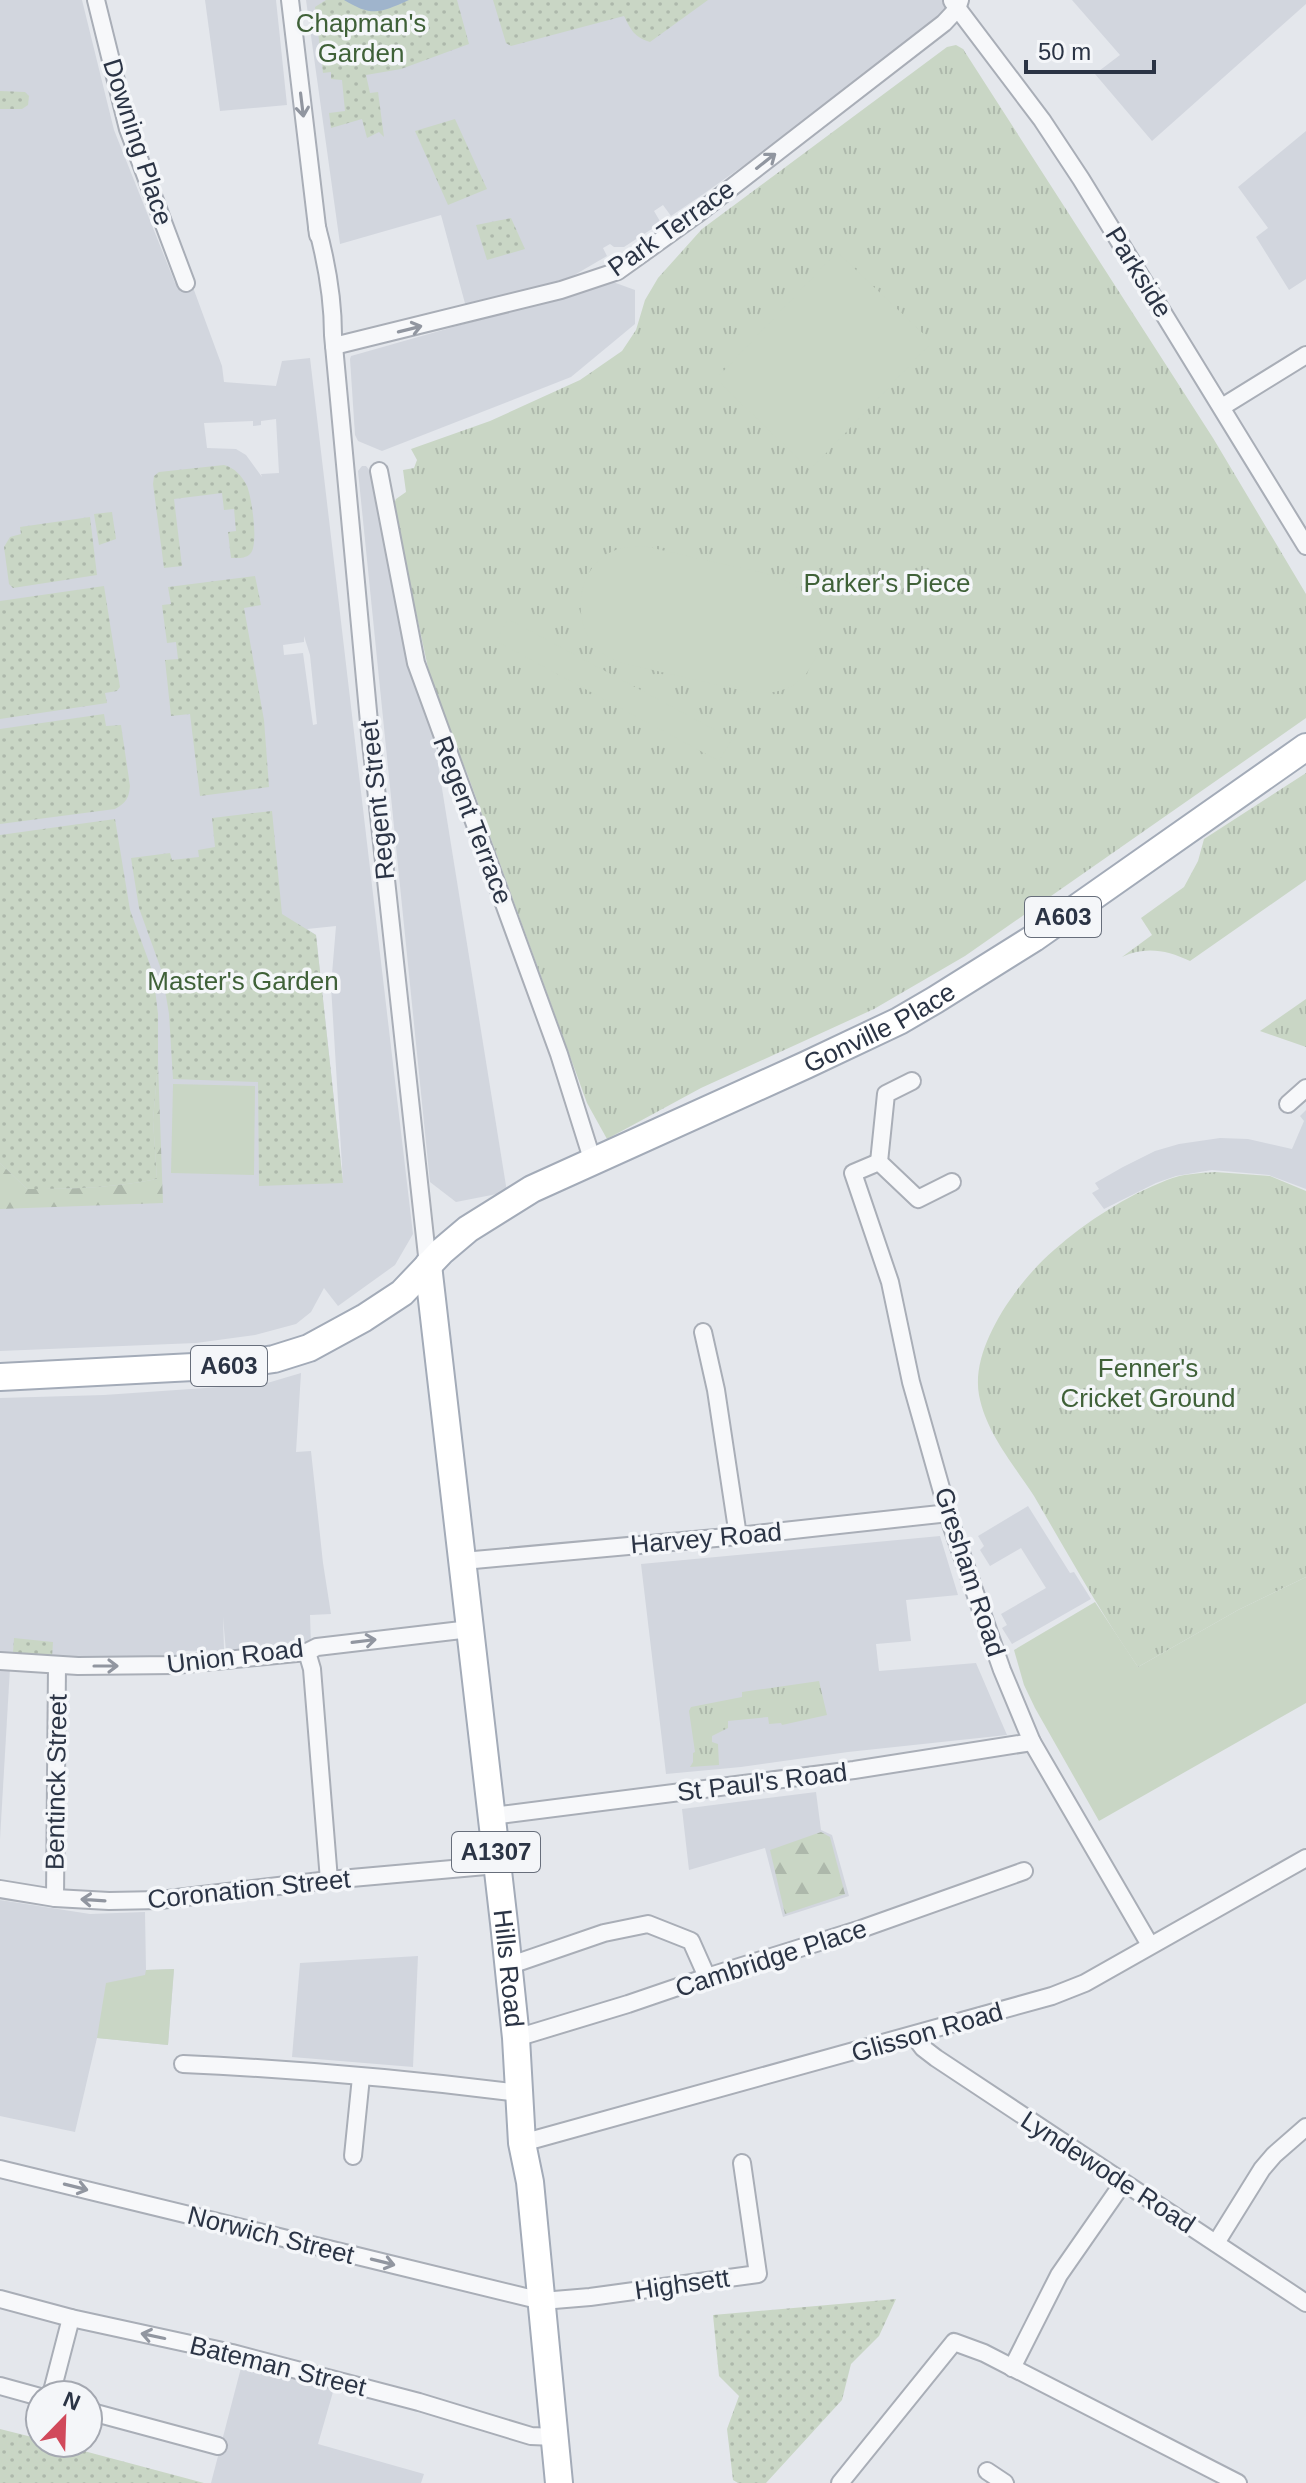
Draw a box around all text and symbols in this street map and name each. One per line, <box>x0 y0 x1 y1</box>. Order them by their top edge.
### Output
park label: Chapman's Garden <box>296 8 426 68</box>
scale bar <box>1026 24 1154 74</box>
text: 50 m <box>1038 38 1091 65</box>
street label: Downing Place <box>97 55 179 229</box>
one-way arrow <box>295 91 310 118</box>
one-way arrow <box>755 153 776 170</box>
street label: Park Terrace <box>602 174 740 282</box>
street label: Parkside <box>1099 221 1179 323</box>
one-way arrow <box>397 320 423 335</box>
park label: Parker's Piece <box>804 568 970 598</box>
street label: Regent Street <box>354 718 400 881</box>
street label: Regent Terrace <box>427 732 519 908</box>
road number: A603 <box>1025 897 1101 937</box>
park label: Master's Garden <box>147 966 339 996</box>
street label: Gonville Place <box>799 976 961 1079</box>
road number: A603 <box>191 1346 267 1386</box>
park label: Fenner's Cricket Ground <box>1061 1353 1235 1413</box>
street label: Gresham Road <box>928 1484 1012 1660</box>
street label: Harvey Road <box>629 1516 783 1560</box>
street label: Union Road <box>165 1633 305 1679</box>
one-way arrow <box>350 1634 376 1649</box>
one-way arrow <box>92 1658 119 1674</box>
street label: Bentinck Street <box>39 1693 73 1870</box>
street label: St Paul's Road <box>675 1757 849 1807</box>
road number: A1307 <box>452 1832 540 1872</box>
street label: Coronation Street <box>146 1863 353 1915</box>
one-way arrow <box>80 1892 107 1907</box>
street label: Hills Road <box>488 1908 530 2029</box>
street label: Cambridge Place <box>672 1913 870 2003</box>
street label: Glisson Road <box>848 1996 1006 2068</box>
street label: Lyndewode Road <box>1015 2105 1201 2239</box>
one-way arrow <box>62 2181 88 2196</box>
street label: Norwich Street <box>185 2200 358 2270</box>
one-way arrow <box>369 2256 395 2271</box>
street label: Highsett <box>633 2262 732 2305</box>
one-way arrow <box>141 2328 166 2343</box>
street label: Bateman Street <box>187 2330 370 2403</box>
north arrow <box>24 2379 104 2459</box>
text: N <box>59 2386 84 2416</box>

